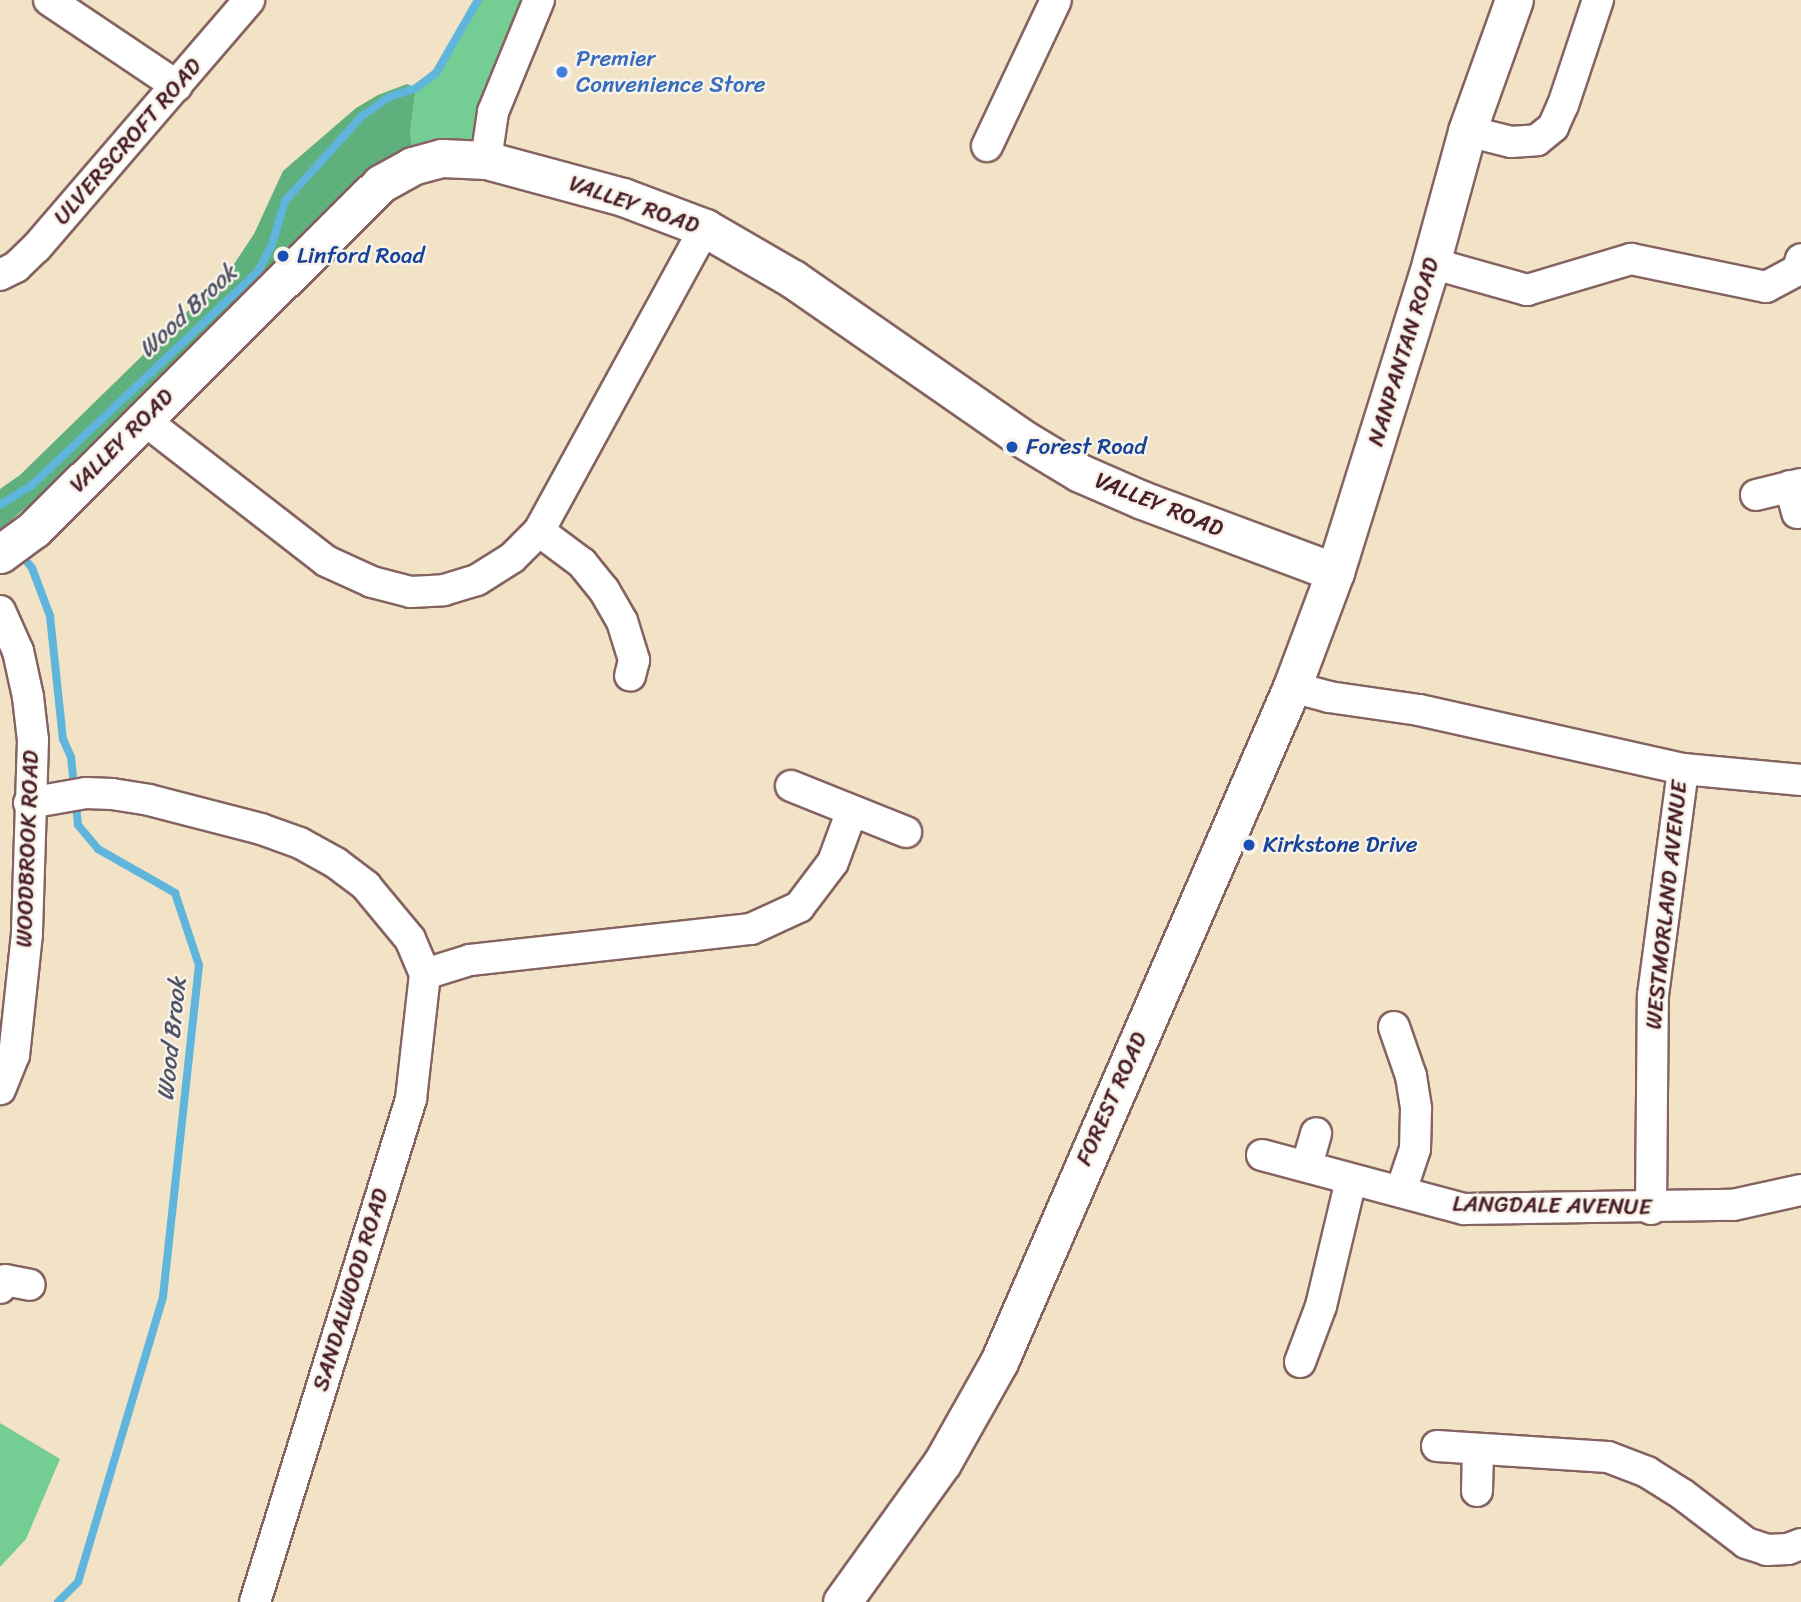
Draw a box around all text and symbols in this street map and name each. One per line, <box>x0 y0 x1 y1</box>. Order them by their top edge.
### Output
place label: Premier Convenience Store <box>576 45 767 99</box>
street label: ULVERSCROFT ROAD <box>48 53 208 231</box>
marker: Premier Convenience Store <box>554 64 570 80</box>
street label: VALLEY ROAD <box>565 170 703 240</box>
place label: Linford Road <box>297 242 425 270</box>
marker: Linford Road <box>275 248 291 264</box>
street label: NANPANTAN ROAD <box>1362 255 1446 449</box>
water label: Wood Brook <box>133 258 243 364</box>
street label: VALLEY ROAD <box>64 383 180 499</box>
place label: Forest Road <box>1026 433 1147 461</box>
marker: Forest Road <box>1004 439 1020 455</box>
street label: VALLEY ROAD <box>1091 467 1227 543</box>
street label: WOODBROOK ROAD <box>11 750 45 948</box>
street label: WESTMORLAND AVENUE <box>1640 779 1694 1031</box>
place label: Kirkstone Drive <box>1263 831 1418 859</box>
marker: Kirkstone Drive <box>1241 837 1257 853</box>
water label: Wood Brook <box>151 976 193 1102</box>
street label: FOREST ROAD <box>1070 1028 1154 1170</box>
street label: SANDALWOOD ROAD <box>307 1185 395 1395</box>
street label: LANGDALE AVENUE <box>1452 1190 1652 1222</box>

